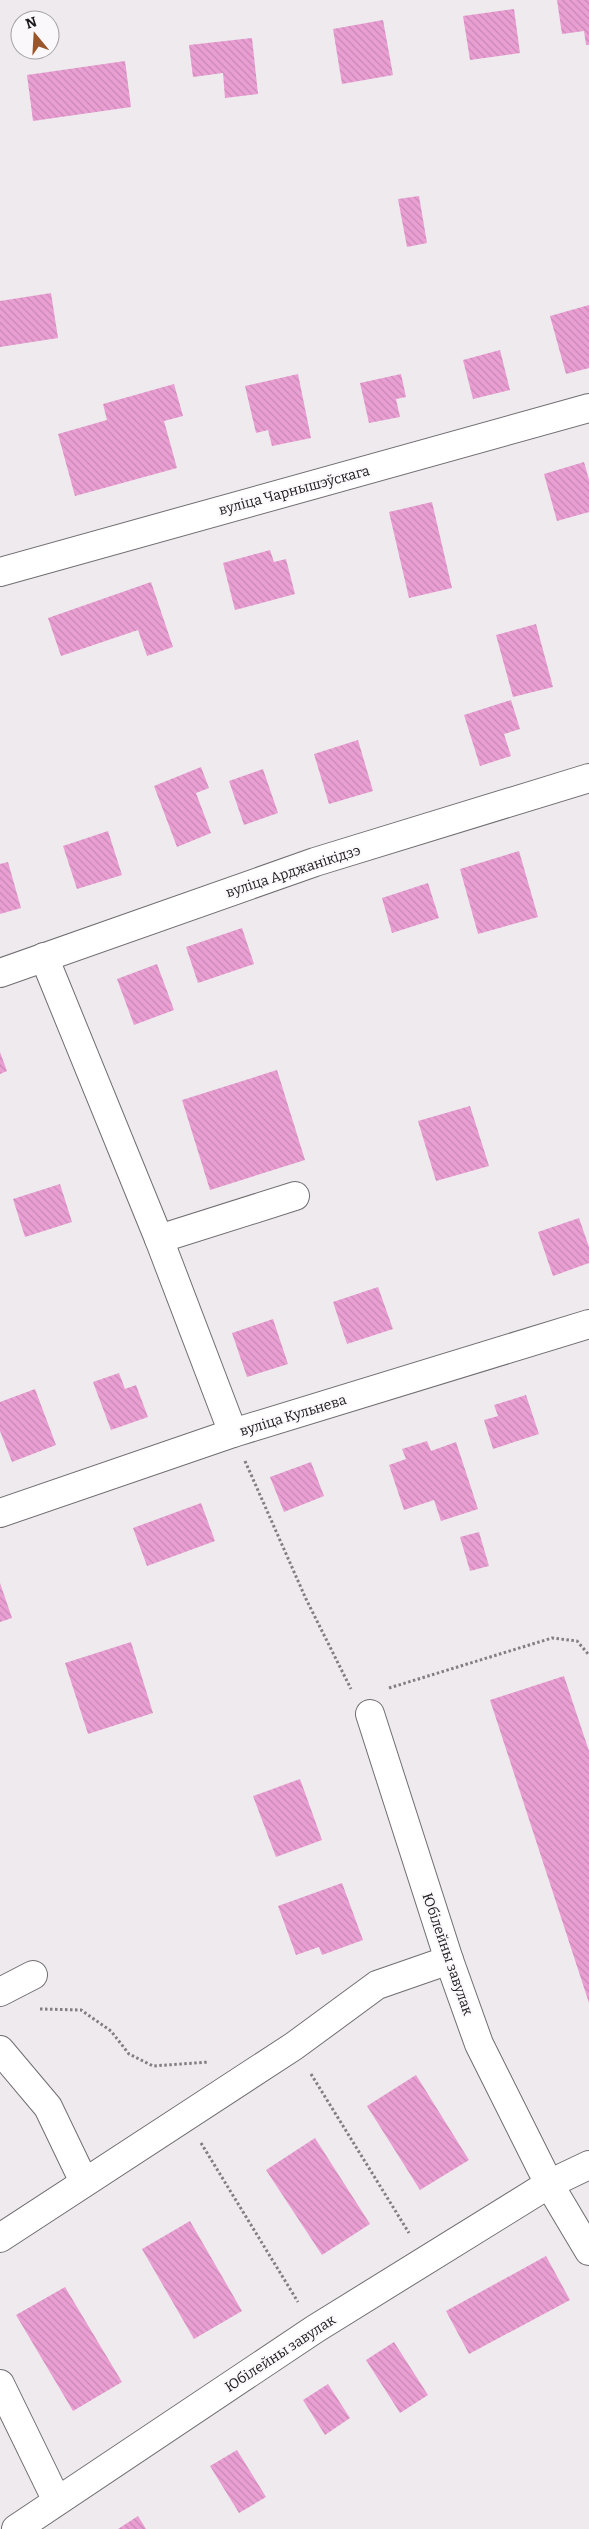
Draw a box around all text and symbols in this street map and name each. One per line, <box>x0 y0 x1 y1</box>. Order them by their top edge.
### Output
north arrow <box>10 10 60 60</box>
text: N <box>23 13 39 33</box>
street label: вуліца Чарнышэўскага <box>217 462 372 519</box>
street label: вуліца Арджанікідзэ <box>224 842 363 901</box>
street label: вуліца Кульнева <box>238 1391 349 1440</box>
street label: Юбілейны завулак <box>419 1891 477 2018</box>
street label: Юбілейны завулак <box>222 2311 339 2396</box>

